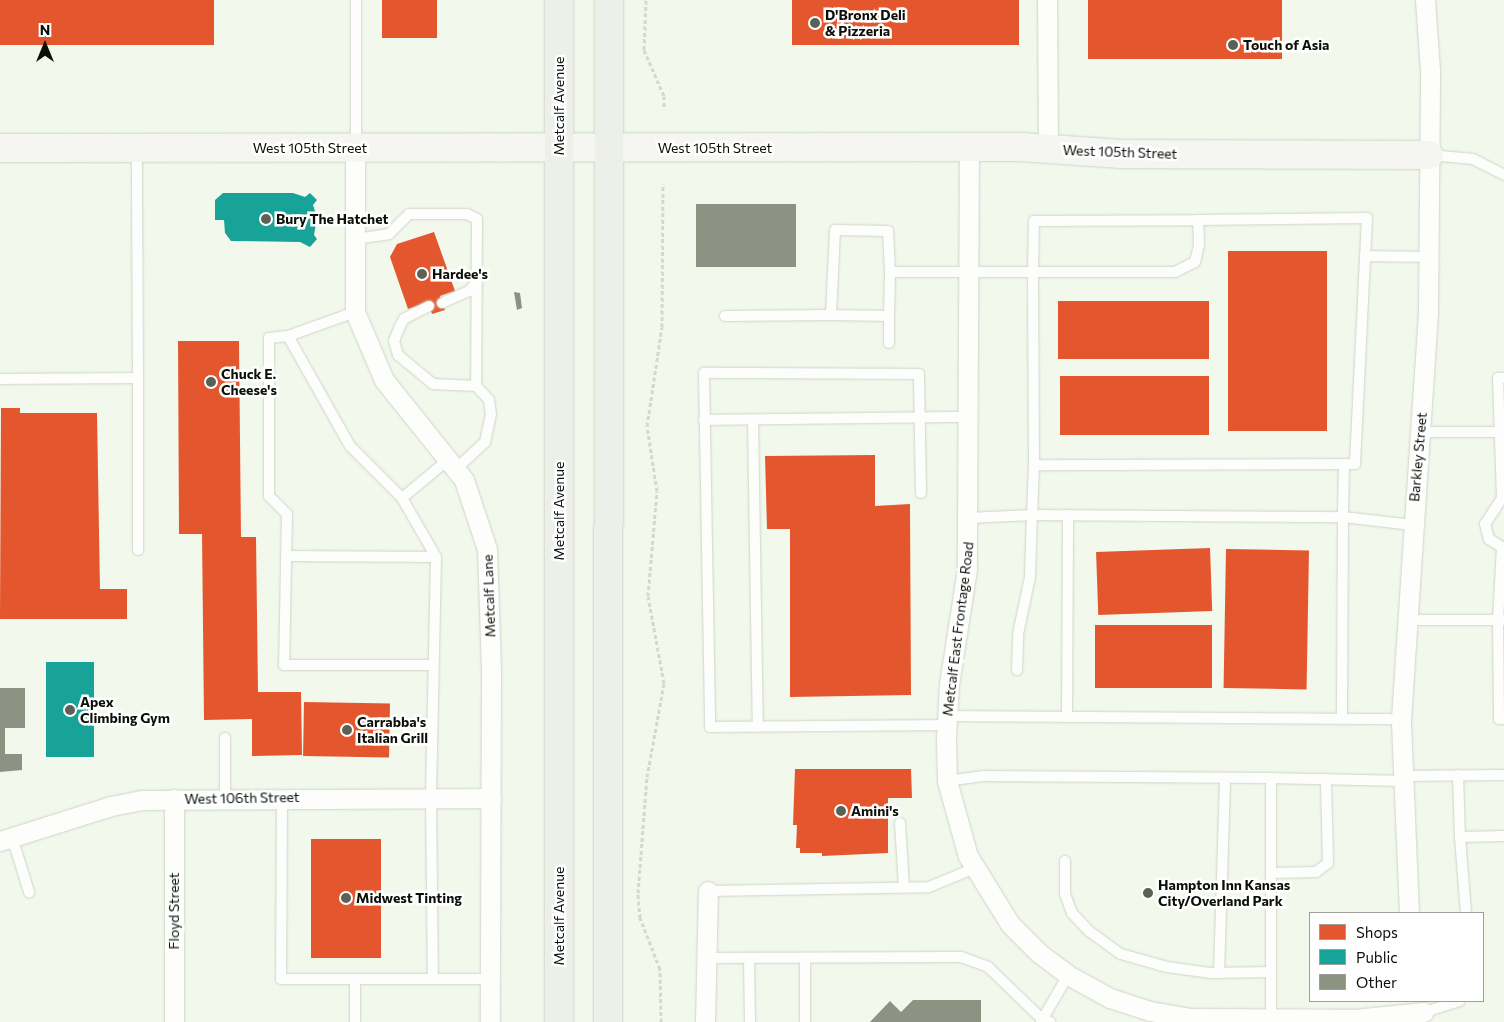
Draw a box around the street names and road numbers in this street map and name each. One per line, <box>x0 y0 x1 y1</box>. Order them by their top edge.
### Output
street label: Metcalf Avenue <box>551 57 567 155</box>
street label: West 105th Street <box>253 140 367 156</box>
street label: West 105th Street <box>658 140 772 156</box>
street label: West 105th Street <box>1062 142 1178 162</box>
street label: Barkley Street <box>1406 412 1430 502</box>
street label: Metcalf Avenue <box>551 462 567 560</box>
street label: Metcalf East Frontage Road <box>939 541 977 717</box>
street label: Metcalf Lane <box>479 554 499 638</box>
street label: West 106th Street <box>184 789 300 807</box>
street label: Metcalf Avenue <box>551 867 567 965</box>
street label: Floyd Street <box>166 872 182 950</box>

